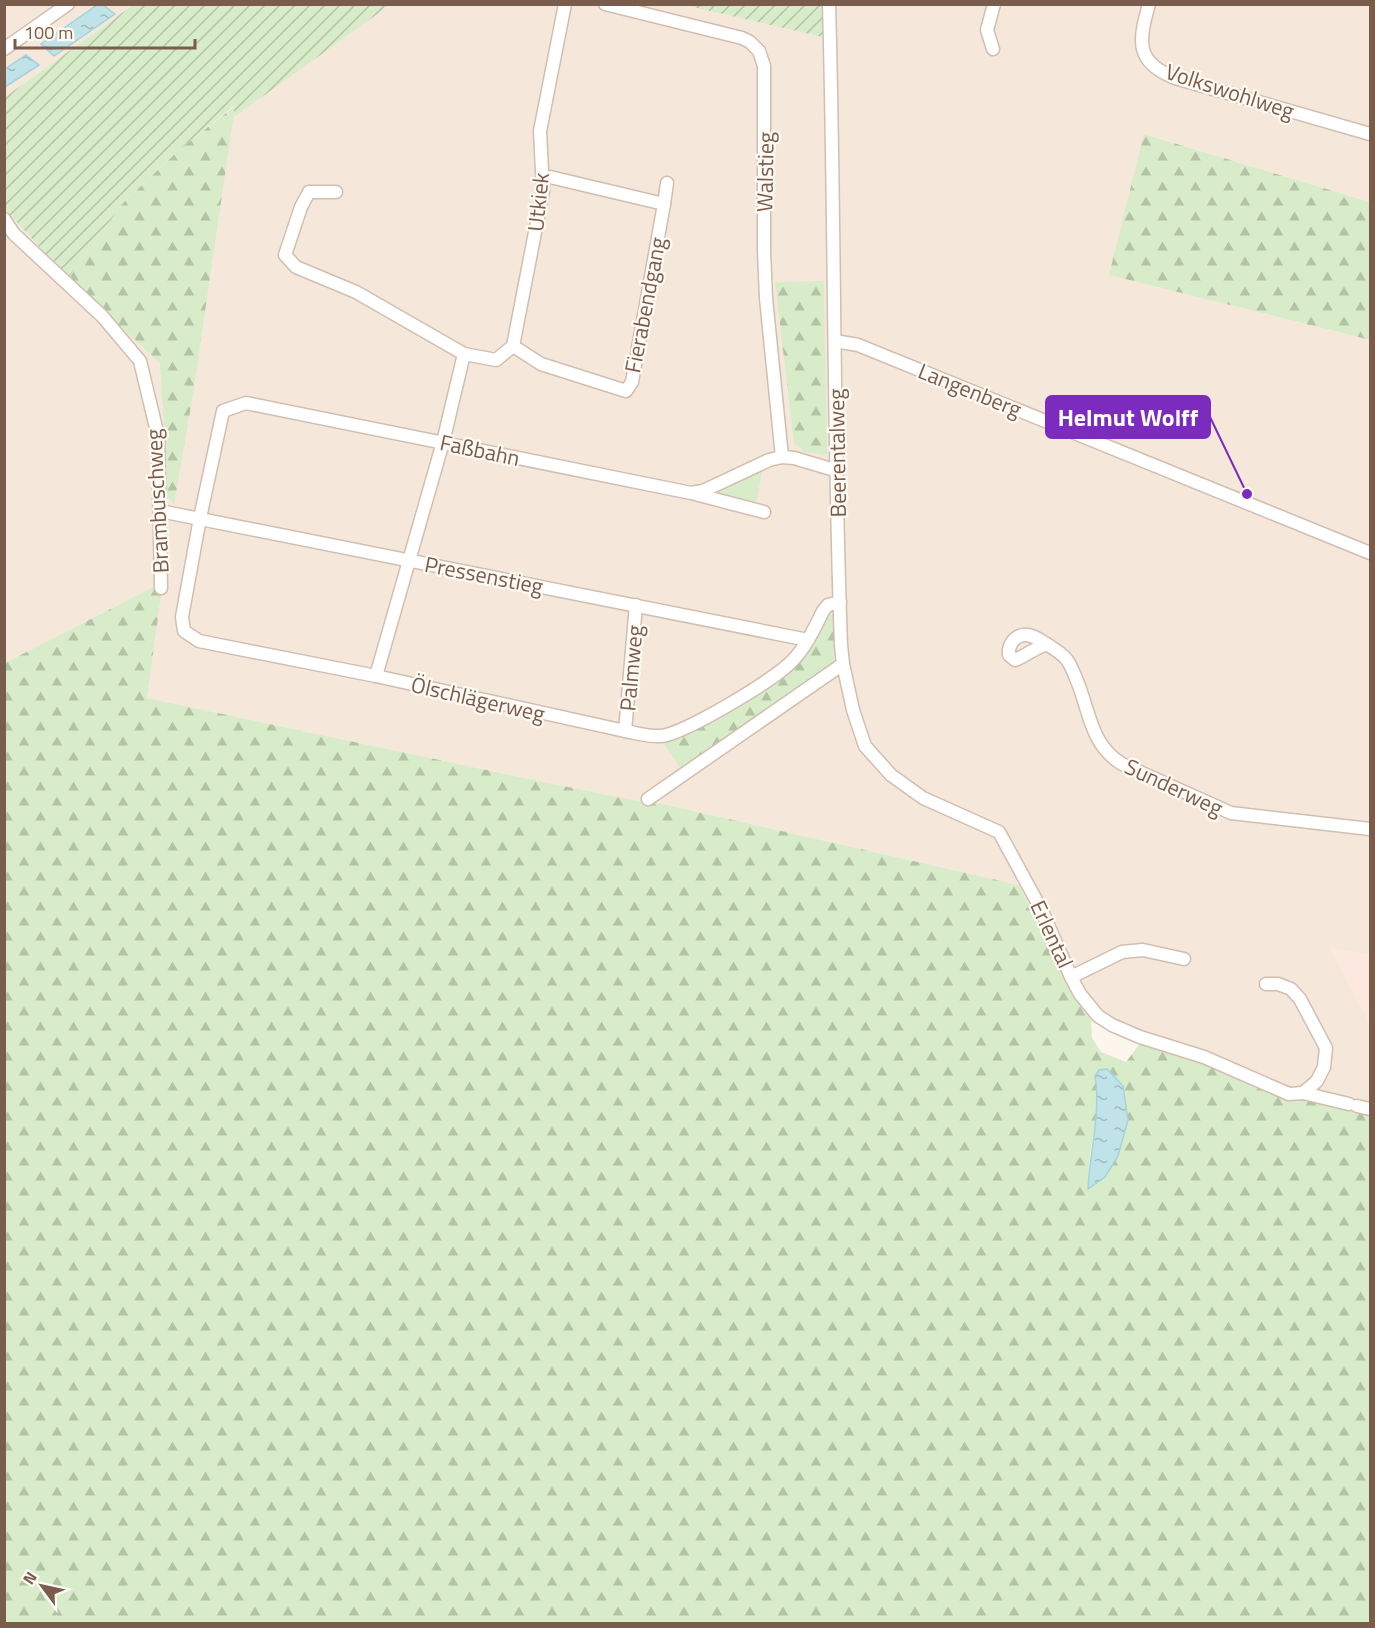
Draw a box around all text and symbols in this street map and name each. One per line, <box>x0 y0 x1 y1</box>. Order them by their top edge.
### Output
scale bar <box>15 12 195 50</box>
text: 100 m <box>24 19 73 46</box>
street label: Volkswohlweg <box>1161 54 1299 128</box>
street label: Walstieg <box>747 131 783 213</box>
street label: Utkiek <box>518 170 558 233</box>
street label: Fierabendgang <box>615 234 675 376</box>
street label: Langenberg <box>913 354 1027 426</box>
street label: Beerentalweg <box>819 388 855 518</box>
callout: Helmut Wolff <box>1046 396 1210 438</box>
text: Helmut Wolff <box>1058 399 1199 435</box>
street label: Faßbahn <box>437 425 523 475</box>
street label: Brambuschweg <box>136 428 178 574</box>
street label: Pressenstieg <box>422 547 546 603</box>
street label: Palmweg <box>610 623 652 713</box>
street label: Ölschlägerweg <box>408 667 548 731</box>
street label: Sunderweg <box>1119 749 1229 825</box>
street label: Erlental <box>1021 894 1083 974</box>
north arrow <box>12 1556 72 1616</box>
text: N <box>16 1567 43 1589</box>

